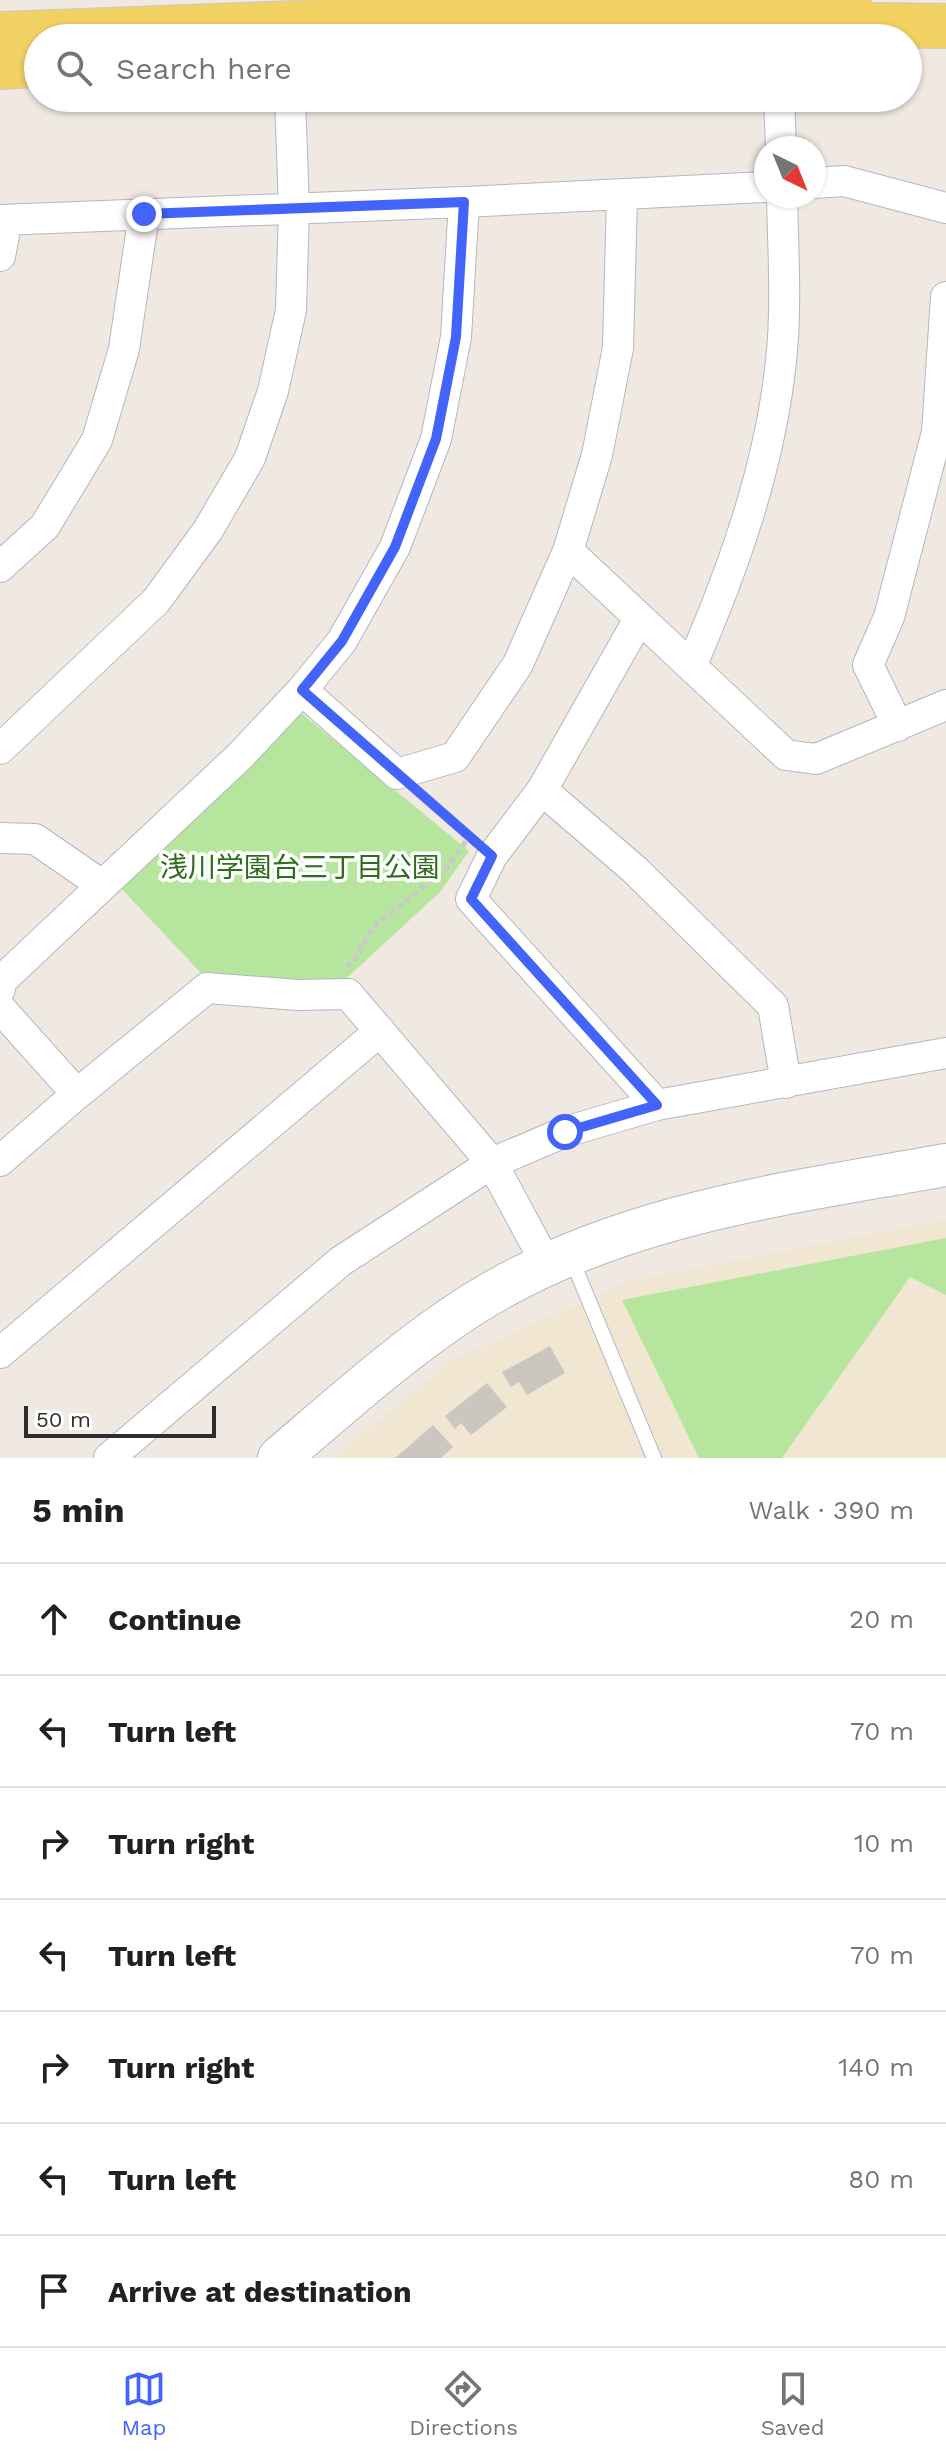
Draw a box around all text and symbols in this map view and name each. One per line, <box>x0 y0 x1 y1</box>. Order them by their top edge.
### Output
search box <box>24 24 922 112</box>
icon: search <box>52 46 96 90</box>
text: Search here <box>116 51 292 86</box>
north arrow <box>754 136 826 208</box>
route end <box>126 196 162 232</box>
park label: 浅川学園台三丁目公園 <box>160 851 440 884</box>
route start <box>547 1114 583 1150</box>
scale bar <box>24 1402 216 1438</box>
text: 50 m <box>36 1407 91 1432</box>
text: 5 min <box>32 1490 125 1530</box>
text: Walk · 390 m <box>749 1495 914 1525</box>
icon: ahead <box>32 1597 76 1641</box>
text: Continue <box>108 1602 241 1637</box>
text: 20 m <box>849 1604 914 1634</box>
icon: left <box>32 1709 76 1753</box>
text: Turn left <box>108 1714 236 1749</box>
text: 70 m <box>850 1716 914 1746</box>
icon: right <box>32 1821 76 1865</box>
text: Turn right <box>108 1826 254 1861</box>
text: 10 m <box>854 1828 914 1858</box>
icon: left <box>32 1933 76 1977</box>
text: Turn left <box>108 1938 236 1973</box>
text: 70 m <box>850 1940 914 1970</box>
icon: right <box>32 2045 76 2089</box>
text: Turn right <box>108 2050 254 2085</box>
text: 140 m <box>838 2052 914 2082</box>
icon: left <box>32 2157 76 2201</box>
text: Turn left <box>108 2162 236 2197</box>
text: 80 m <box>848 2164 914 2194</box>
icon: arrive <box>32 2269 76 2313</box>
text: Arrive at destination <box>108 2274 412 2309</box>
tab: Map <box>121 2367 166 2440</box>
tab: Directions <box>409 2367 518 2440</box>
tab: Saved <box>761 2367 825 2440</box>

